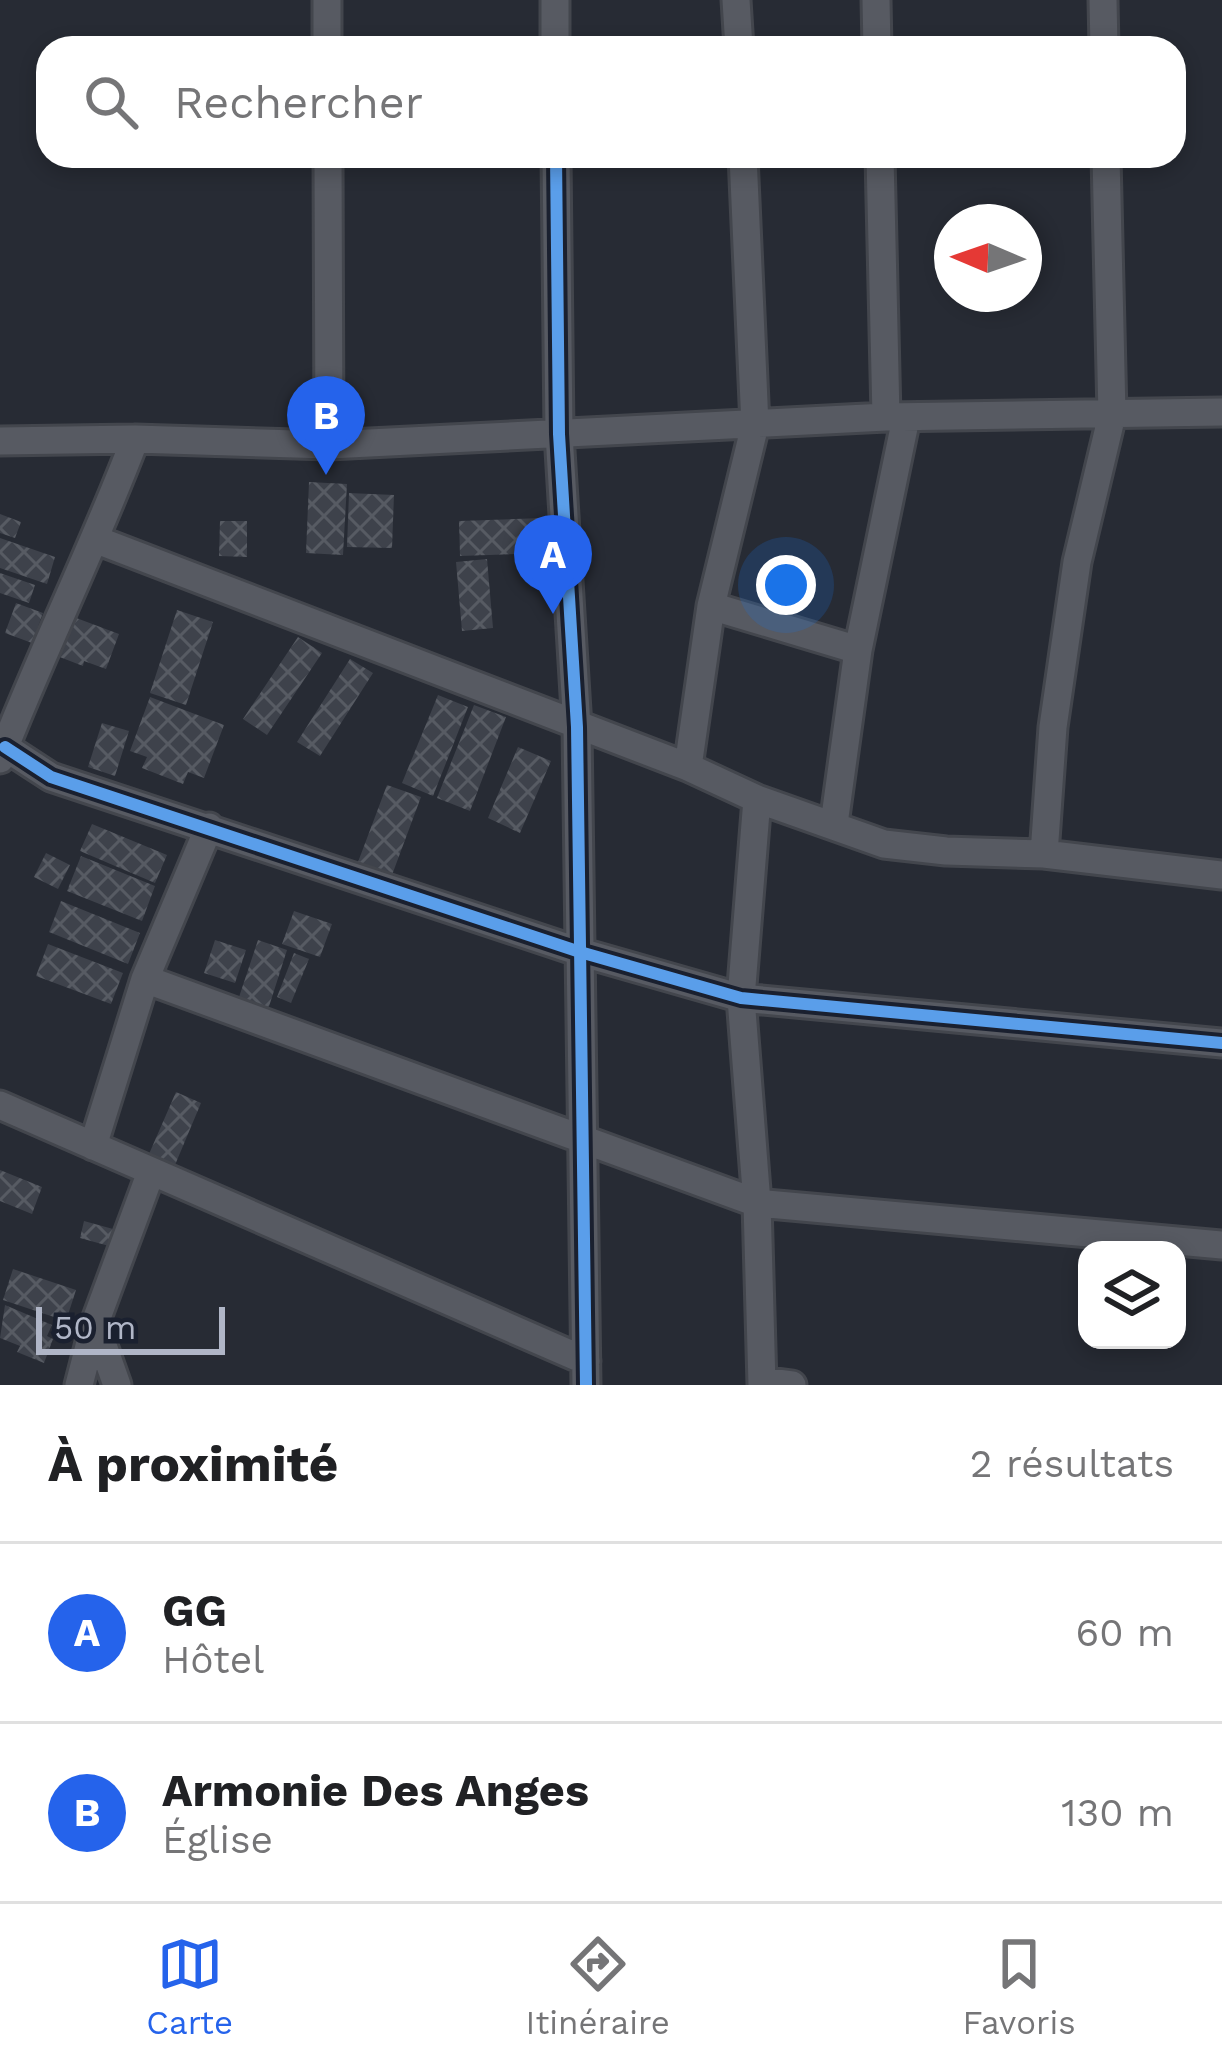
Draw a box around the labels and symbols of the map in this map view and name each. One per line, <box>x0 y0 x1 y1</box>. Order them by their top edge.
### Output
north arrow <box>934 204 1042 312</box>
pin: B <box>287 376 365 475</box>
pin: A <box>514 515 592 614</box>
your location <box>756 555 816 615</box>
scale bar <box>36 1301 225 1354</box>

